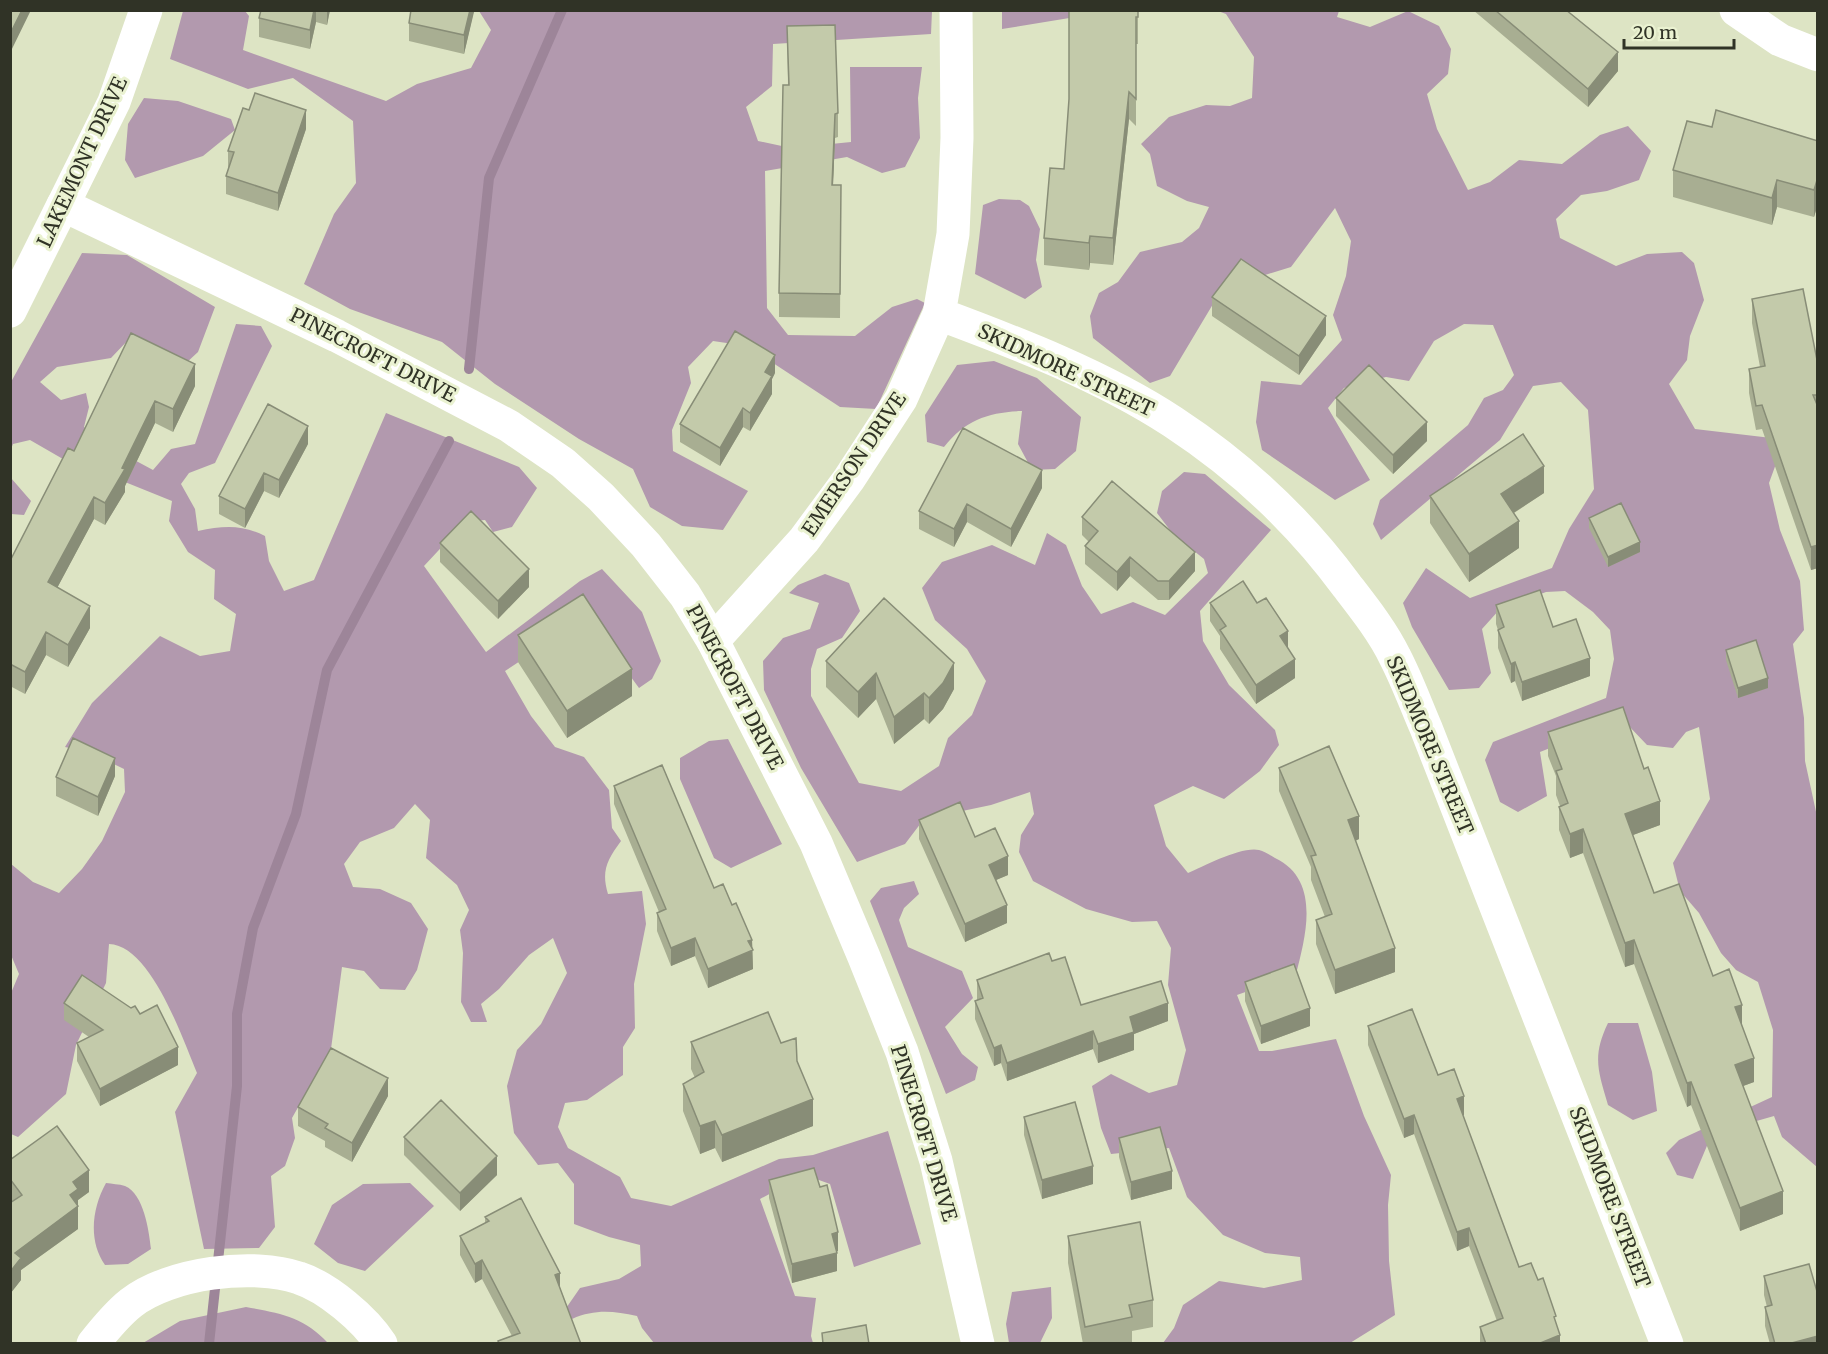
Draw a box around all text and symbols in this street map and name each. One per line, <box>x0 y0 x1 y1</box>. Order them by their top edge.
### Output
scale bar <box>1624 12 1734 50</box>
text: 20 m <box>1633 21 1677 44</box>
street label: LAKEMONT DRIVE <box>31 72 132 251</box>
street label: PINECROFT DRIVE <box>286 302 461 407</box>
street label: SKIDMORE STREET <box>974 318 1158 421</box>
street label: EMERSON DRIVE <box>796 387 911 541</box>
street label: PINECROFT DRIVE <box>681 600 790 774</box>
street label: SKIDMORE STREET <box>1381 652 1479 838</box>
street label: PINECROFT DRIVE <box>886 1042 963 1224</box>
street label: SKIDMORE STREET <box>1564 1103 1657 1291</box>

